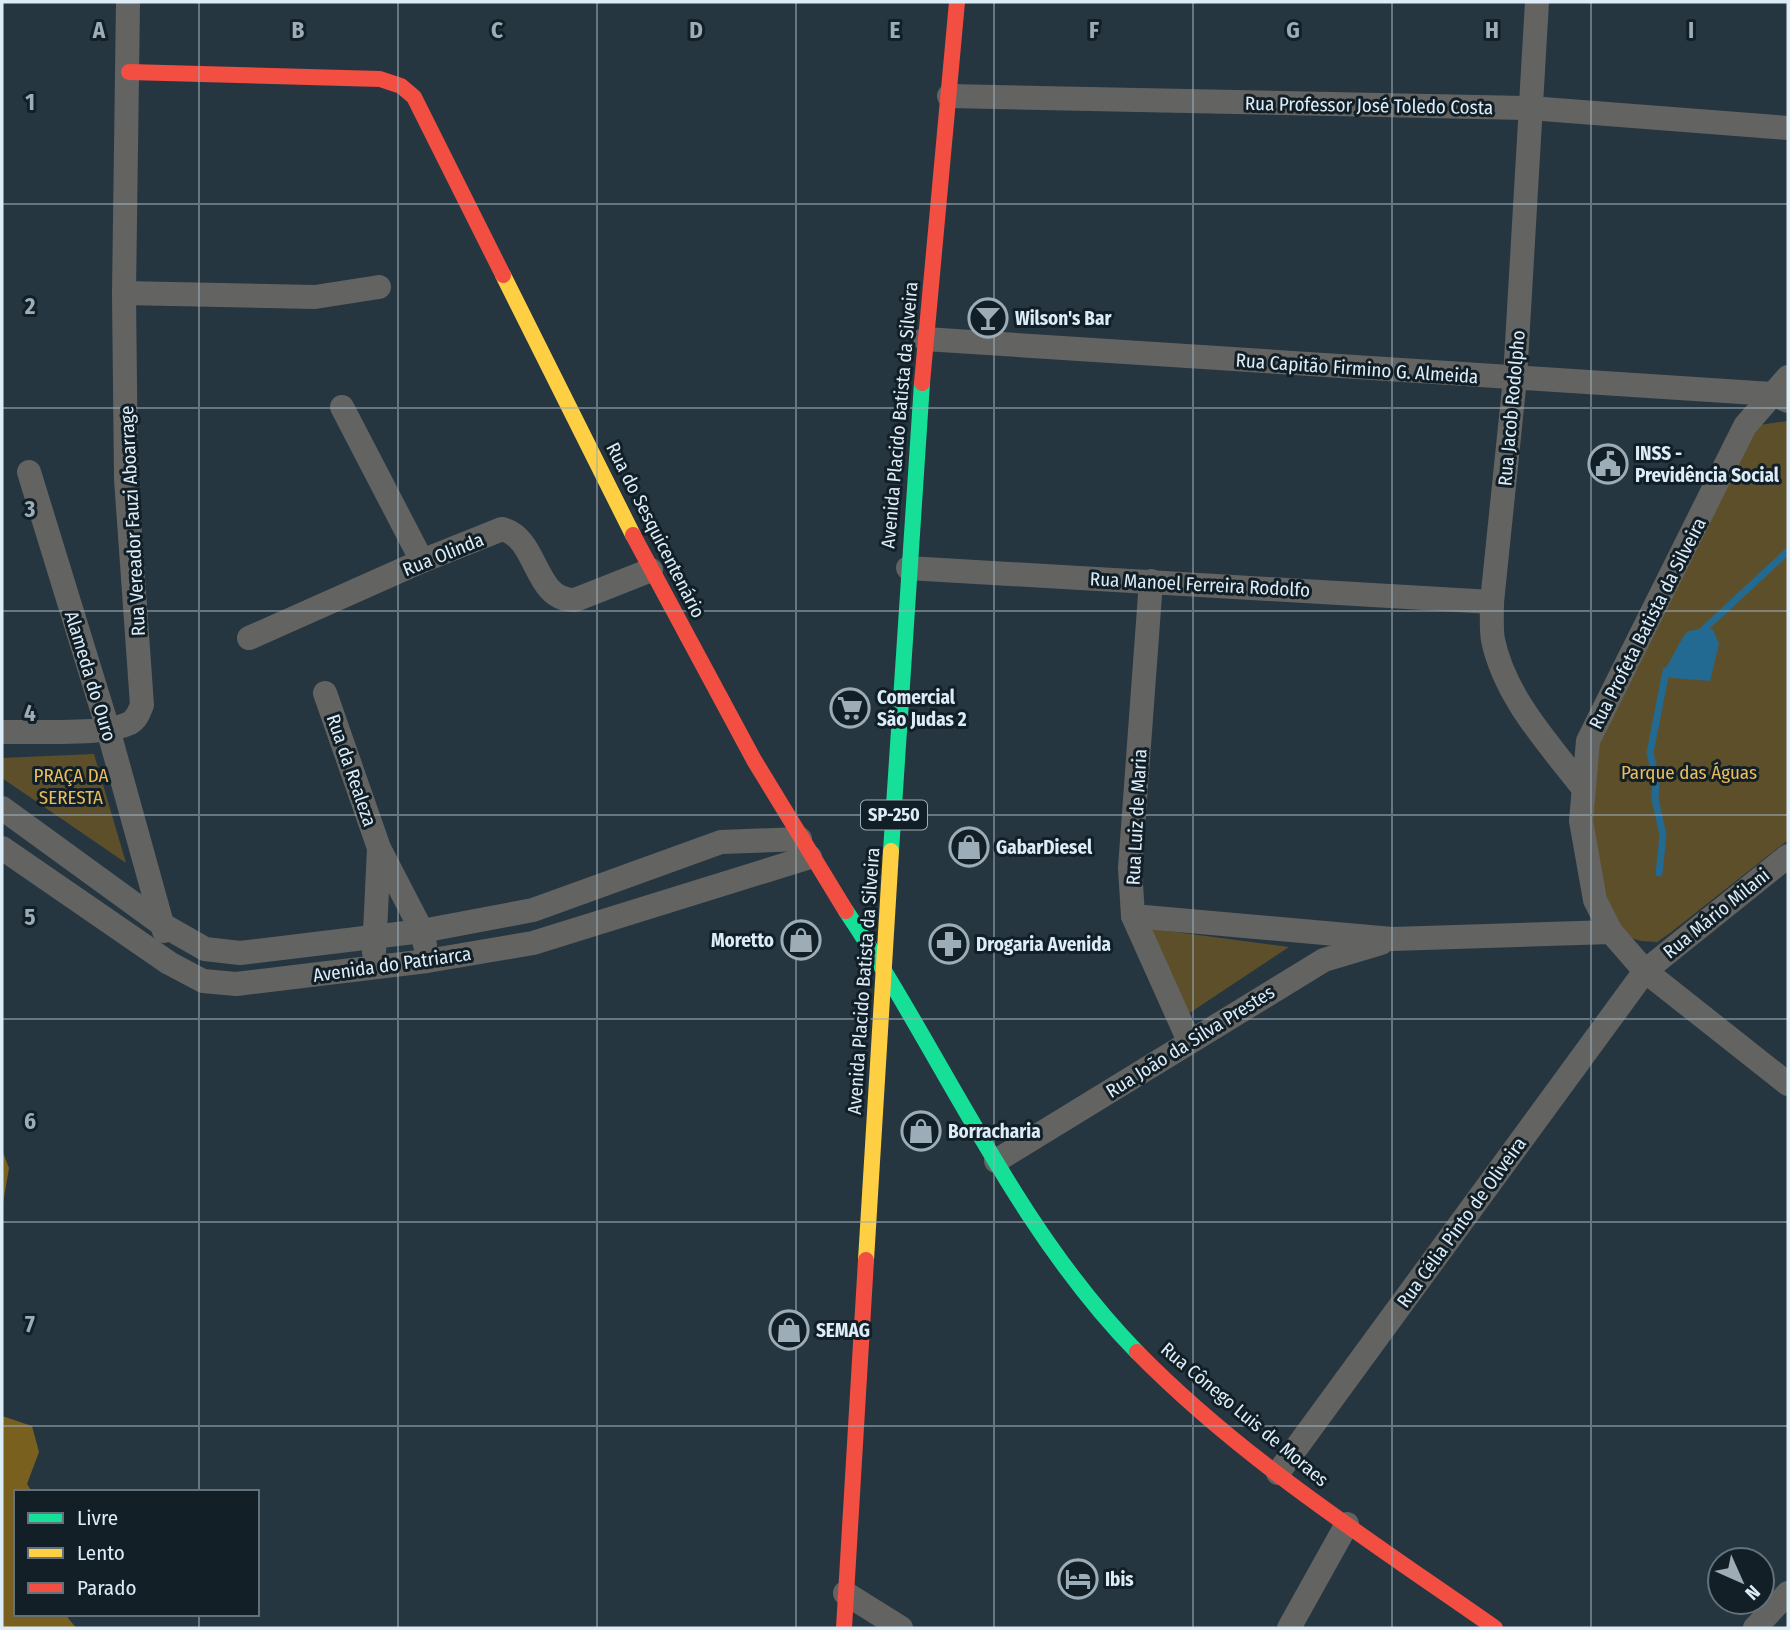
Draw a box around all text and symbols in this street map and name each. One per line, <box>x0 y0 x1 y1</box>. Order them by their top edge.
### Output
text: A <box>92 16 106 44</box>
text: B <box>292 16 305 44</box>
text: C <box>491 16 503 44</box>
text: D <box>689 16 703 44</box>
text: E <box>890 16 901 44</box>
text: F <box>1089 16 1099 44</box>
text: G <box>1286 16 1300 44</box>
text: H <box>1485 16 1499 44</box>
text: I <box>1688 16 1694 44</box>
text: 1 <box>25 88 35 116</box>
street label: Rua Professor José Toledo Costa <box>1245 92 1493 119</box>
street label: Avenida Placido Batista da Silveira <box>876 281 923 549</box>
text: 2 <box>24 292 36 320</box>
bar icon: Wilson's Bar <box>967 297 1009 339</box>
place label: Wilson's Bar <box>1015 307 1112 330</box>
street label: Rua Jacob Rodolpho <box>1493 329 1530 487</box>
street label: Rua Capitão Firmino G. Almeida <box>1235 349 1479 388</box>
street label: Rua Vereador Fauzi Aboarrage <box>115 405 150 637</box>
street label: Rua do Sesquicentenário <box>601 439 710 622</box>
place label: INSS - Previdência Social <box>1635 442 1780 487</box>
public building icon: INSS - Previdência Social <box>1587 443 1629 485</box>
text: 3 <box>24 495 36 523</box>
street label: Rua Profeta Batista da Silveira <box>1584 514 1711 733</box>
street label: Rua Olinda <box>399 528 487 581</box>
street label: Rua Manoel Ferreira Rodolfo <box>1089 567 1311 602</box>
street label: Alameda do Ouro <box>60 608 121 744</box>
place label: Comercial São Judas 2 <box>877 686 967 731</box>
supermarket icon: Comercial São Judas 2 <box>829 687 871 729</box>
text: 4 <box>24 699 36 727</box>
street label: Rua da Realeza <box>322 711 381 829</box>
street label: Rua Luiz de Maria <box>1121 748 1152 886</box>
park label: Parque das Águas <box>1621 761 1757 784</box>
park label: PRAÇA DA SERESTA <box>33 764 109 809</box>
road number: SP-250 <box>861 800 927 830</box>
shop icon: GabarDiesel <box>948 826 990 868</box>
place label: GabarDiesel <box>996 836 1093 859</box>
street label: Avenida Placido Batista da Silveira <box>843 847 884 1115</box>
street label: Rua Mário Milani <box>1659 864 1774 963</box>
text: 5 <box>24 903 36 931</box>
shop icon: Moretto <box>780 919 822 961</box>
pharmacy icon: Drogaria Avenida <box>928 923 970 965</box>
place label: Moretto <box>711 929 774 952</box>
place label: Drogaria Avenida <box>976 933 1111 956</box>
street label: Avenida do Patriarca <box>311 942 473 987</box>
street label: Rua João da Silva Prestes <box>1102 980 1279 1103</box>
text: 6 <box>24 1107 36 1135</box>
shop icon: Borracharia <box>900 1110 942 1152</box>
place label: Borracharia <box>948 1120 1041 1143</box>
street label: Rua Célia Pinto de Oliveira <box>1392 1133 1531 1312</box>
shop icon: SEMAG <box>768 1309 810 1351</box>
text: 7 <box>25 1310 35 1338</box>
place label: SEMAG <box>816 1319 870 1342</box>
street label: Rua Cônego Luis de Moraes <box>1156 1338 1333 1491</box>
legend <box>14 1490 259 1616</box>
text: Livre <box>77 1505 118 1531</box>
text: Lento <box>77 1540 125 1566</box>
north arrow <box>1706 1546 1776 1616</box>
hotel icon: Ibis <box>1057 1558 1099 1600</box>
place label: Ibis <box>1105 1568 1134 1591</box>
text: Parado <box>77 1575 136 1601</box>
text: N <box>1741 1581 1765 1605</box>

